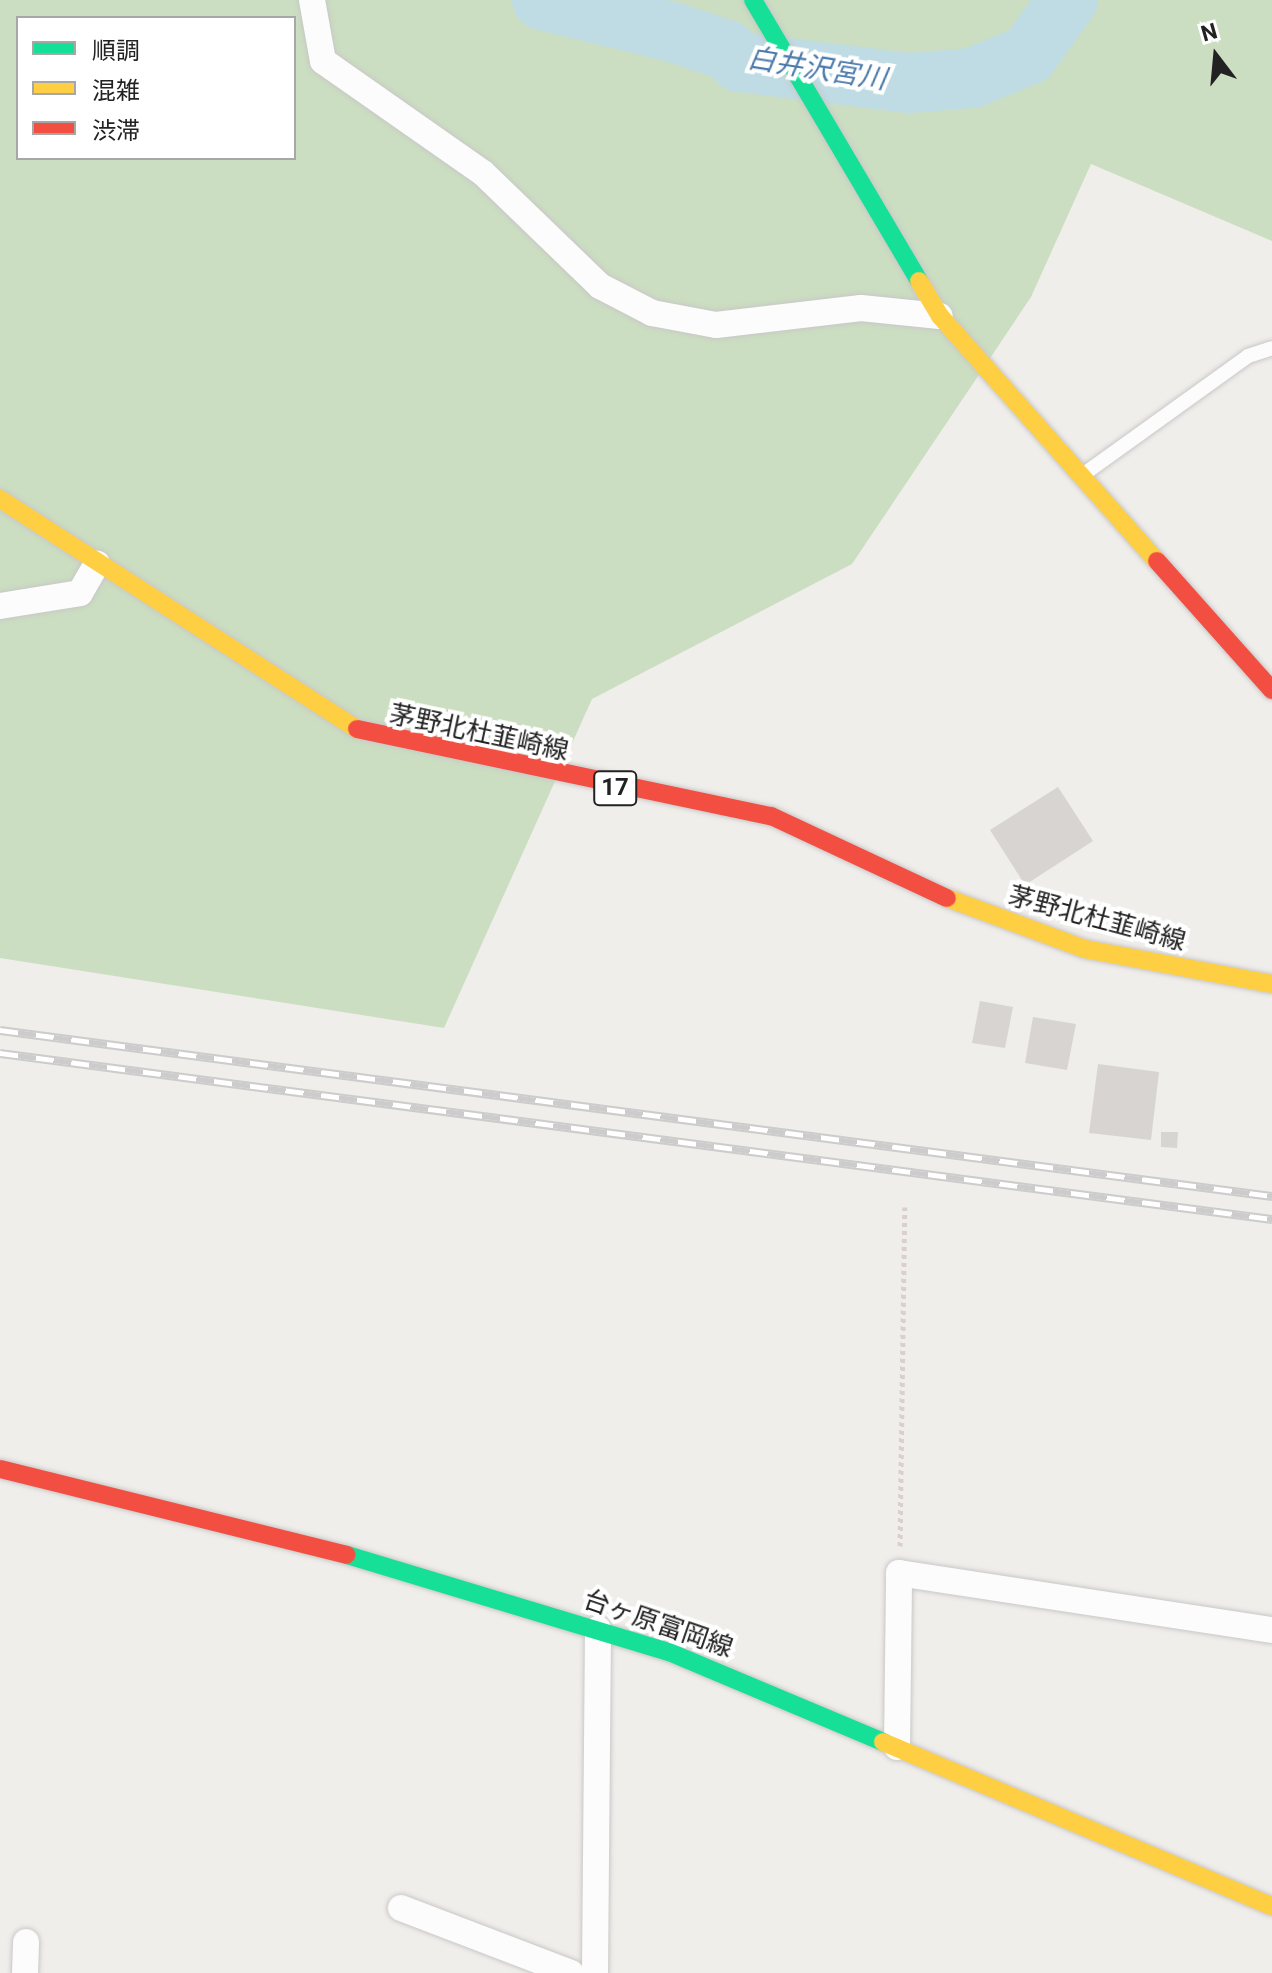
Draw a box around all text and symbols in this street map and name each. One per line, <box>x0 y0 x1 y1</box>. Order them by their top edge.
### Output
legend <box>16 16 296 160</box>
north arrow <box>1176 16 1256 96</box>
text: N <box>1198 18 1220 47</box>
text: 順調 <box>92 37 140 65</box>
water label: 白井沢宮川 <box>745 41 889 97</box>
text: 混雑 <box>92 77 140 105</box>
text: 渋滞 <box>92 117 140 145</box>
street label: 茅野北杜韮崎線 <box>387 699 571 767</box>
road number: 17 <box>593 768 637 808</box>
street label: 茅野北杜韮崎線 <box>1005 880 1189 958</box>
street label: 台ヶ原富岡線 <box>579 1584 737 1664</box>

